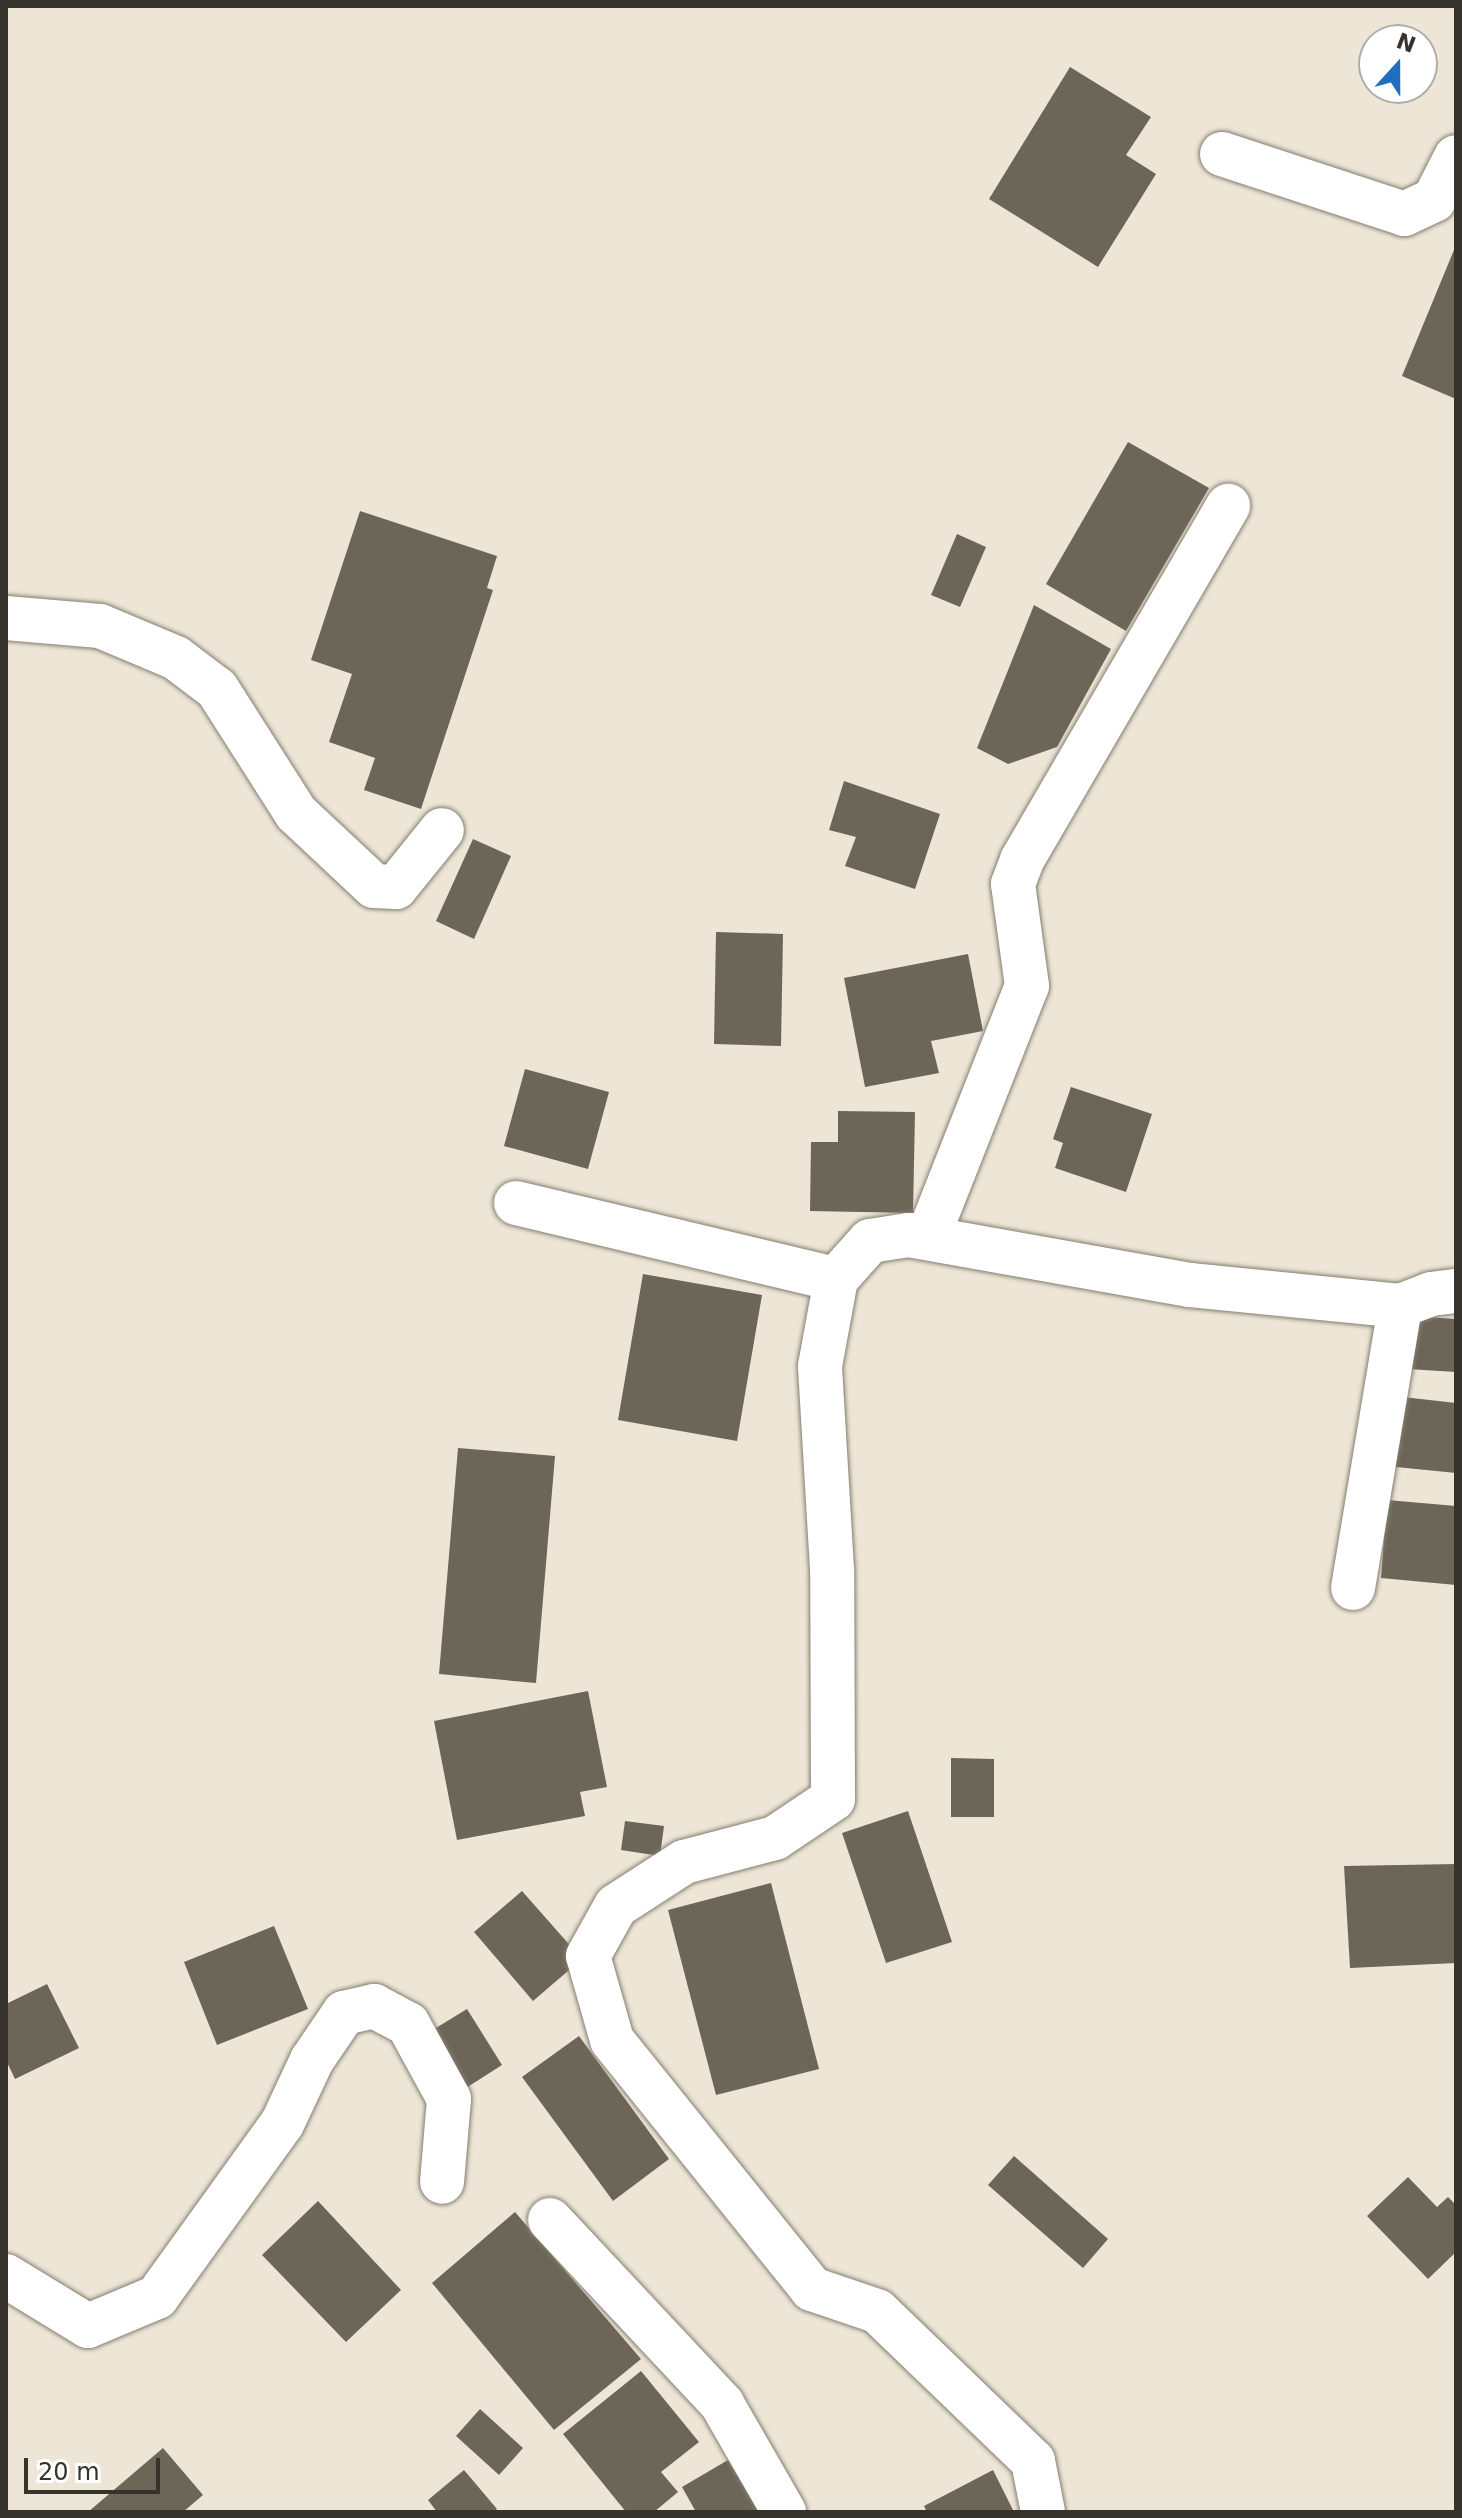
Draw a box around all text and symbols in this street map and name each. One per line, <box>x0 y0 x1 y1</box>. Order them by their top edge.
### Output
north arrow <box>1358 24 1438 104</box>
text: N <box>1393 28 1419 58</box>
scale bar <box>28 2442 164 2492</box>
text: 20 m <box>38 2458 100 2486</box>

